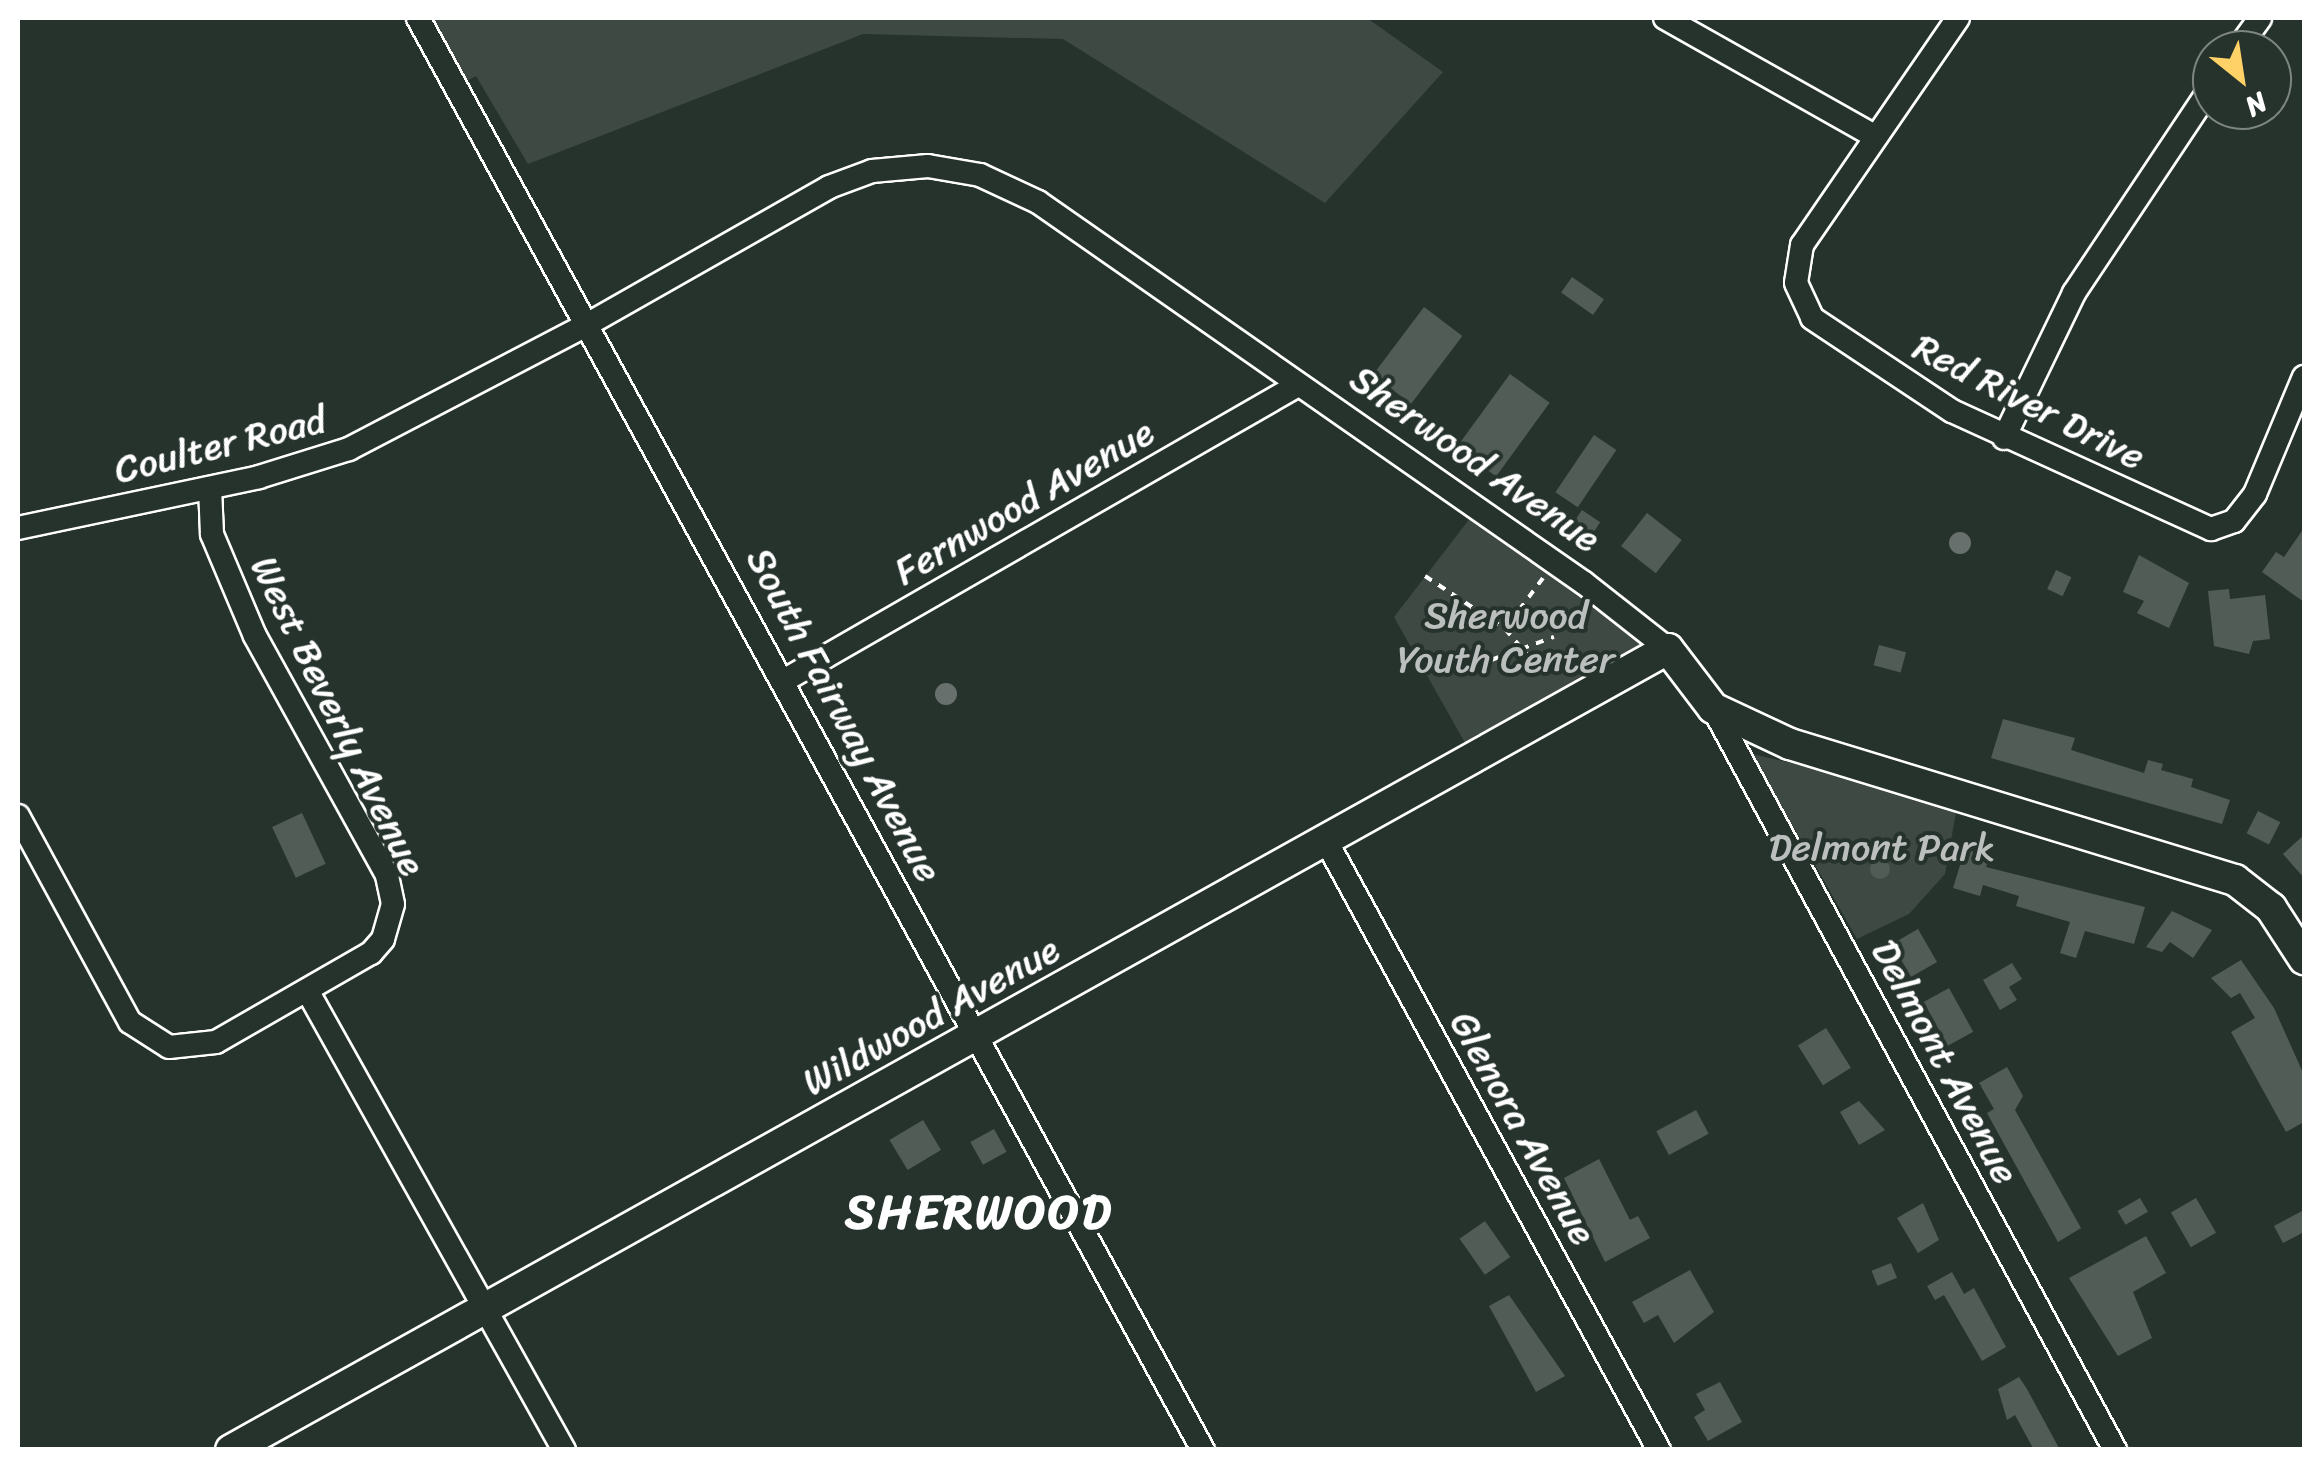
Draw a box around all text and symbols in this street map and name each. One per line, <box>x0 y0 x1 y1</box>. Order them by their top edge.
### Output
north arrow <box>2192 30 2292 130</box>
text: N <box>2236 79 2277 131</box>
street label: Red River Drive <box>1905 324 2153 480</box>
street label: Sherwood Avenue <box>1341 356 1609 562</box>
street label: Coulter Road <box>110 397 330 493</box>
street label: Fernwood Avenue <box>886 409 1162 595</box>
street label: South Fairway Avenue <box>737 540 951 890</box>
street label: West Beverly Avenue <box>241 548 435 884</box>
park label: Sherwood Youth Center <box>1397 593 1615 682</box>
park label: Delmont Park <box>1769 825 1995 871</box>
street label: Wildwood Avenue <box>795 927 1067 1105</box>
street label: Delmont Avenue <box>1861 932 2029 1192</box>
street label: Glenora Avenue <box>1440 1003 1606 1253</box>
district label: SHERWOOD <box>845 1183 1113 1241</box>

